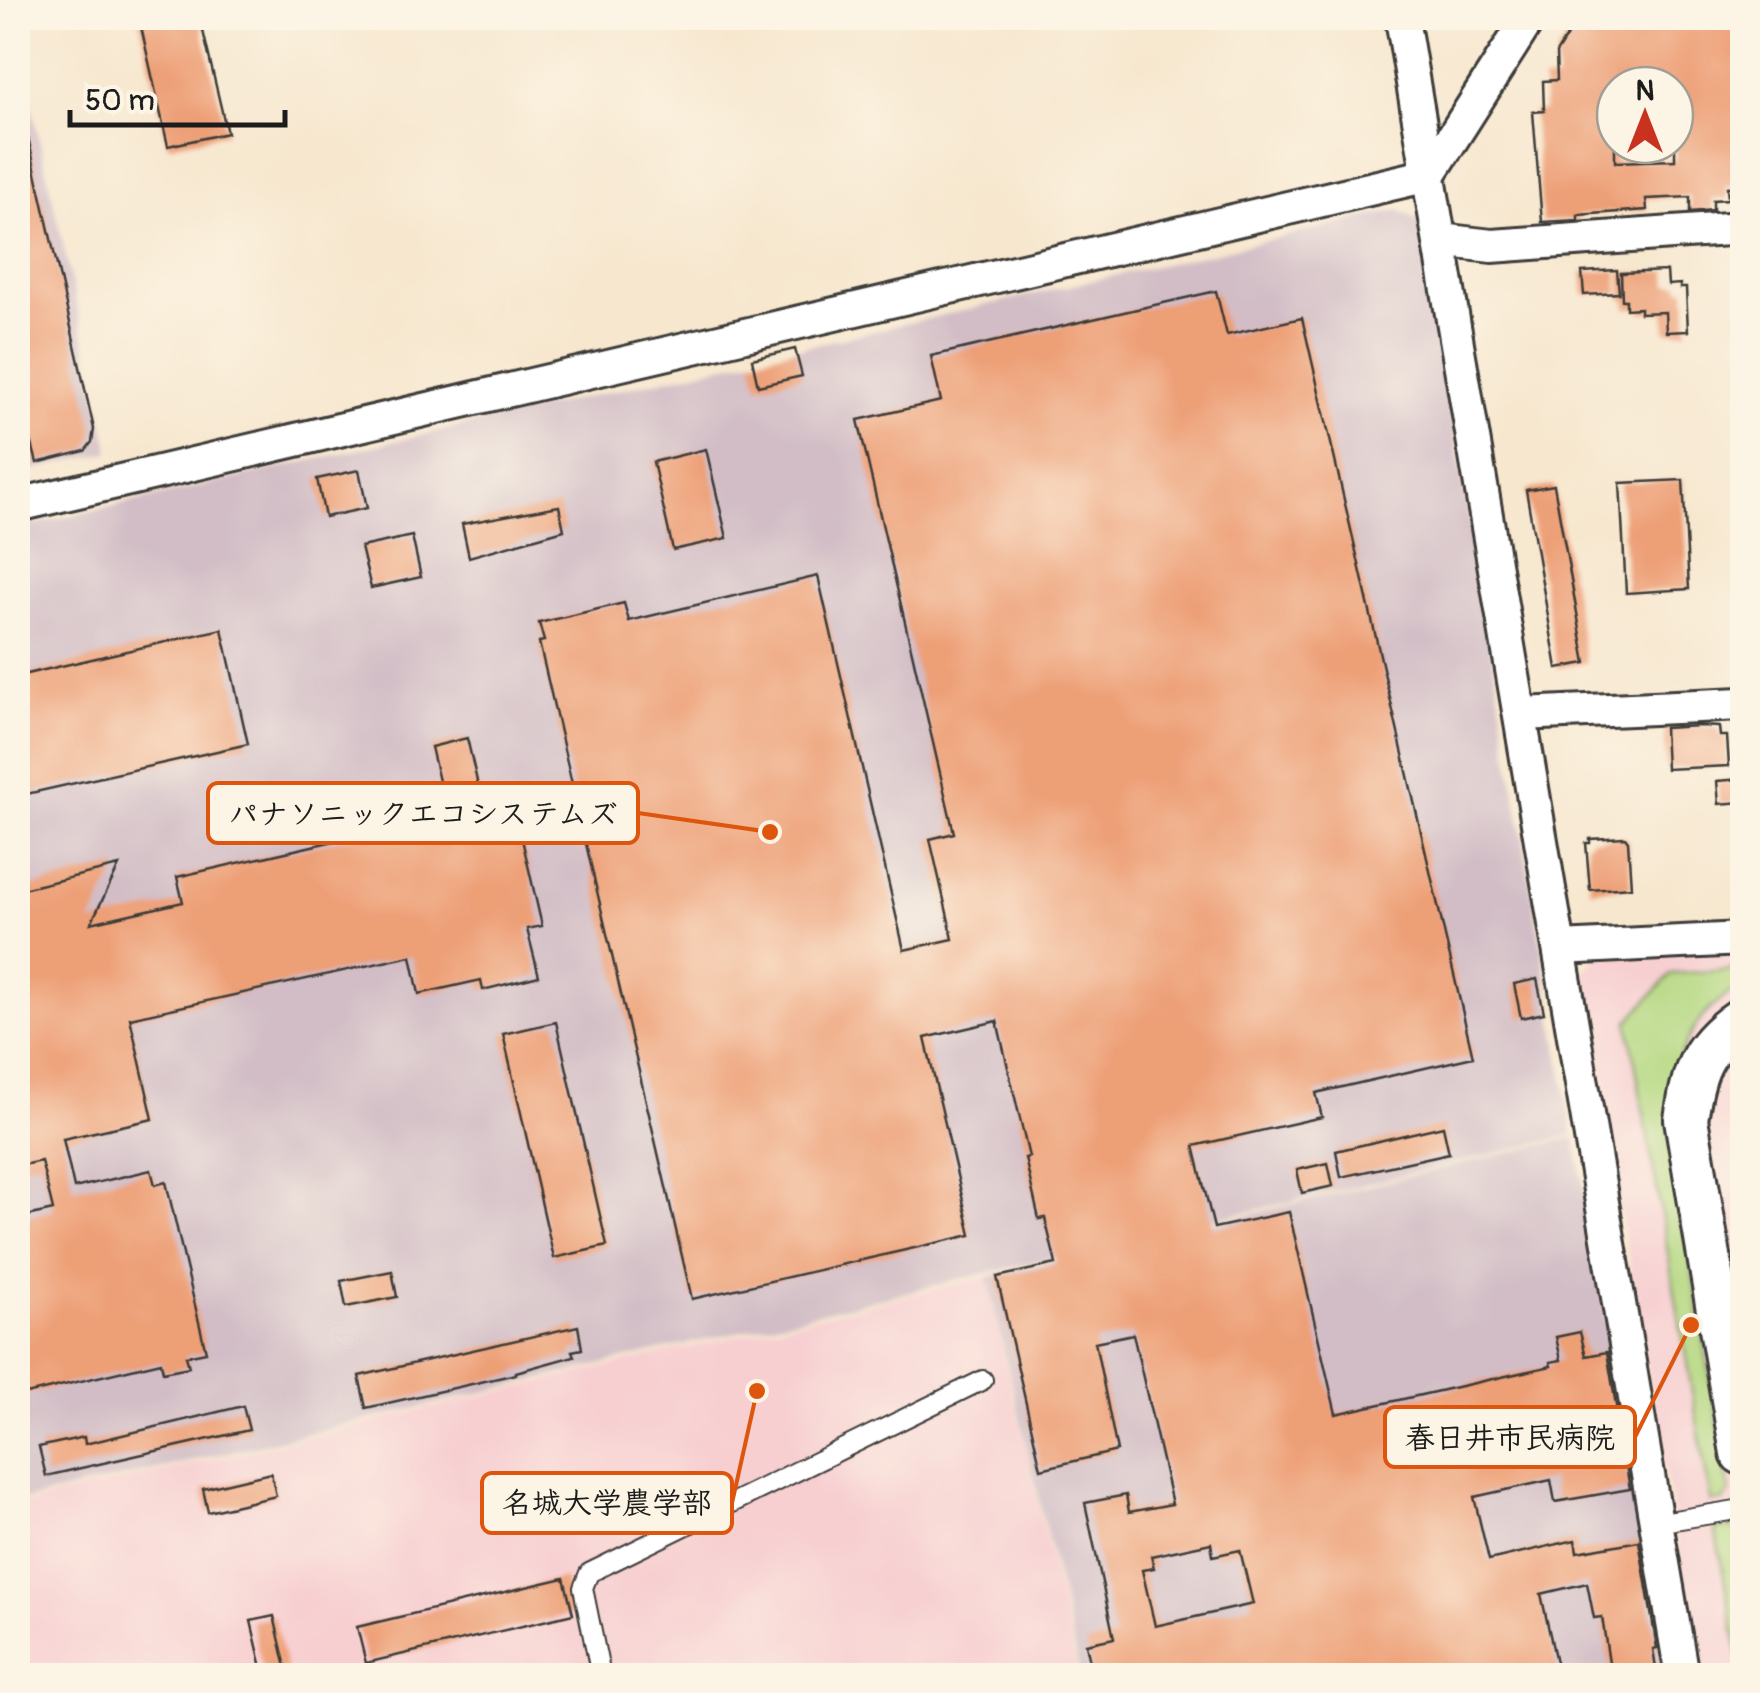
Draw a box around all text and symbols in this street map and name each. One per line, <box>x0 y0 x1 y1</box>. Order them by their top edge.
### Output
scale bar <box>70 65 285 127</box>
north arrow <box>1595 65 1695 165</box>
text: N <box>1636 74 1654 109</box>
text: 50 m <box>85 82 155 119</box>
callout: パナソニックエコシステムズ <box>208 783 638 843</box>
text: パナソニックエコシステムズ <box>228 796 618 833</box>
callout: 春日井市民病院 <box>1385 1407 1635 1467</box>
text: 春日井市民病院 <box>1405 1420 1615 1457</box>
callout: 名城大学農学部 <box>482 1473 732 1533</box>
text: 名城大学農学部 <box>502 1485 712 1522</box>

